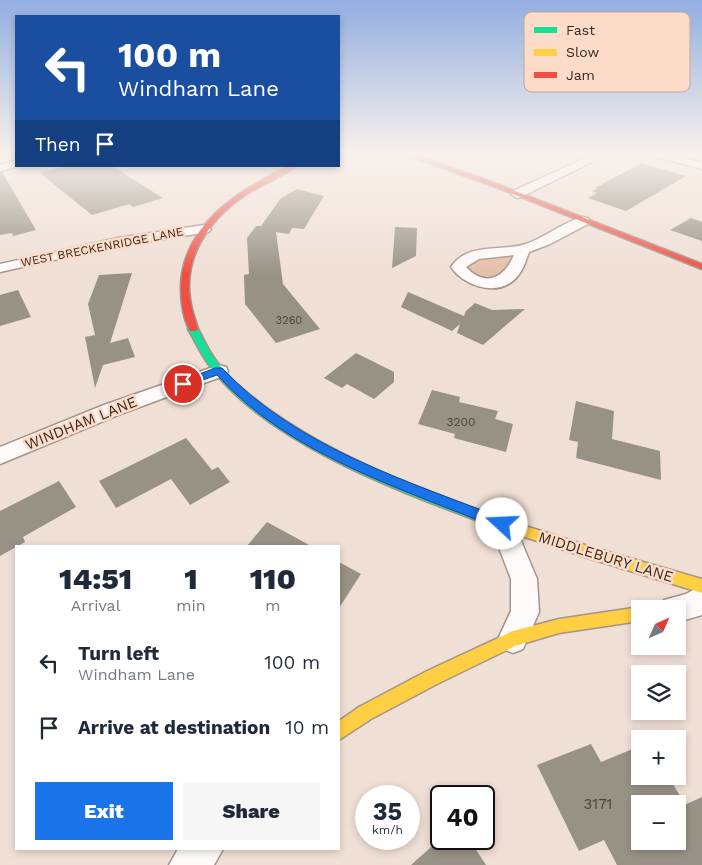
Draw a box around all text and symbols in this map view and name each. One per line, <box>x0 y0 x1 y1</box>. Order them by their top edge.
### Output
legend <box>524 12 690 92</box>
text: Fast <box>566 22 595 38</box>
text: 100 m <box>118 34 221 76</box>
icon: left <box>35 35 100 100</box>
text: Slow <box>566 44 599 60</box>
text: Jam <box>566 67 595 83</box>
text: Windham Lane <box>118 76 279 101</box>
icon: arrive <box>91 130 119 158</box>
text: Then <box>35 133 81 156</box>
street label: WEST BRECKENRIDGE LANE <box>19 224 185 270</box>
house number: 3260 <box>276 314 302 327</box>
pin <box>162 363 204 405</box>
icon: arrive <box>169 370 197 398</box>
street label: WINDHAM LANE <box>22 392 140 454</box>
house number: 3200 <box>447 415 475 429</box>
position arrow <box>475 497 527 549</box>
street label: MIDDLEBURY LANE <box>536 528 676 586</box>
text: 14:51 <box>59 561 132 596</box>
text: 1 <box>184 561 198 596</box>
text: 110 <box>250 561 296 596</box>
text: Arrival <box>71 596 121 615</box>
text: min <box>176 596 206 615</box>
text: m <box>265 596 280 615</box>
north arrow <box>631 600 686 655</box>
map controls <box>631 600 686 850</box>
text: Turn left <box>78 642 159 665</box>
icon: left <box>35 649 63 677</box>
text: 100 m <box>264 651 320 674</box>
text: Windham Lane <box>78 665 195 684</box>
button: layers <box>631 665 686 720</box>
icon: arrive <box>35 714 63 742</box>
text: Arrive at destination <box>78 716 270 739</box>
text: 10 m <box>285 716 329 739</box>
button: + <box>631 730 686 785</box>
button: Exit <box>35 782 173 840</box>
button: Share <box>183 782 320 840</box>
speed limit sign: 40 <box>430 785 495 850</box>
house number: 3171 <box>584 795 612 813</box>
button: − <box>631 795 686 850</box>
text: 35 <box>373 797 402 826</box>
text: km/h <box>372 823 403 837</box>

